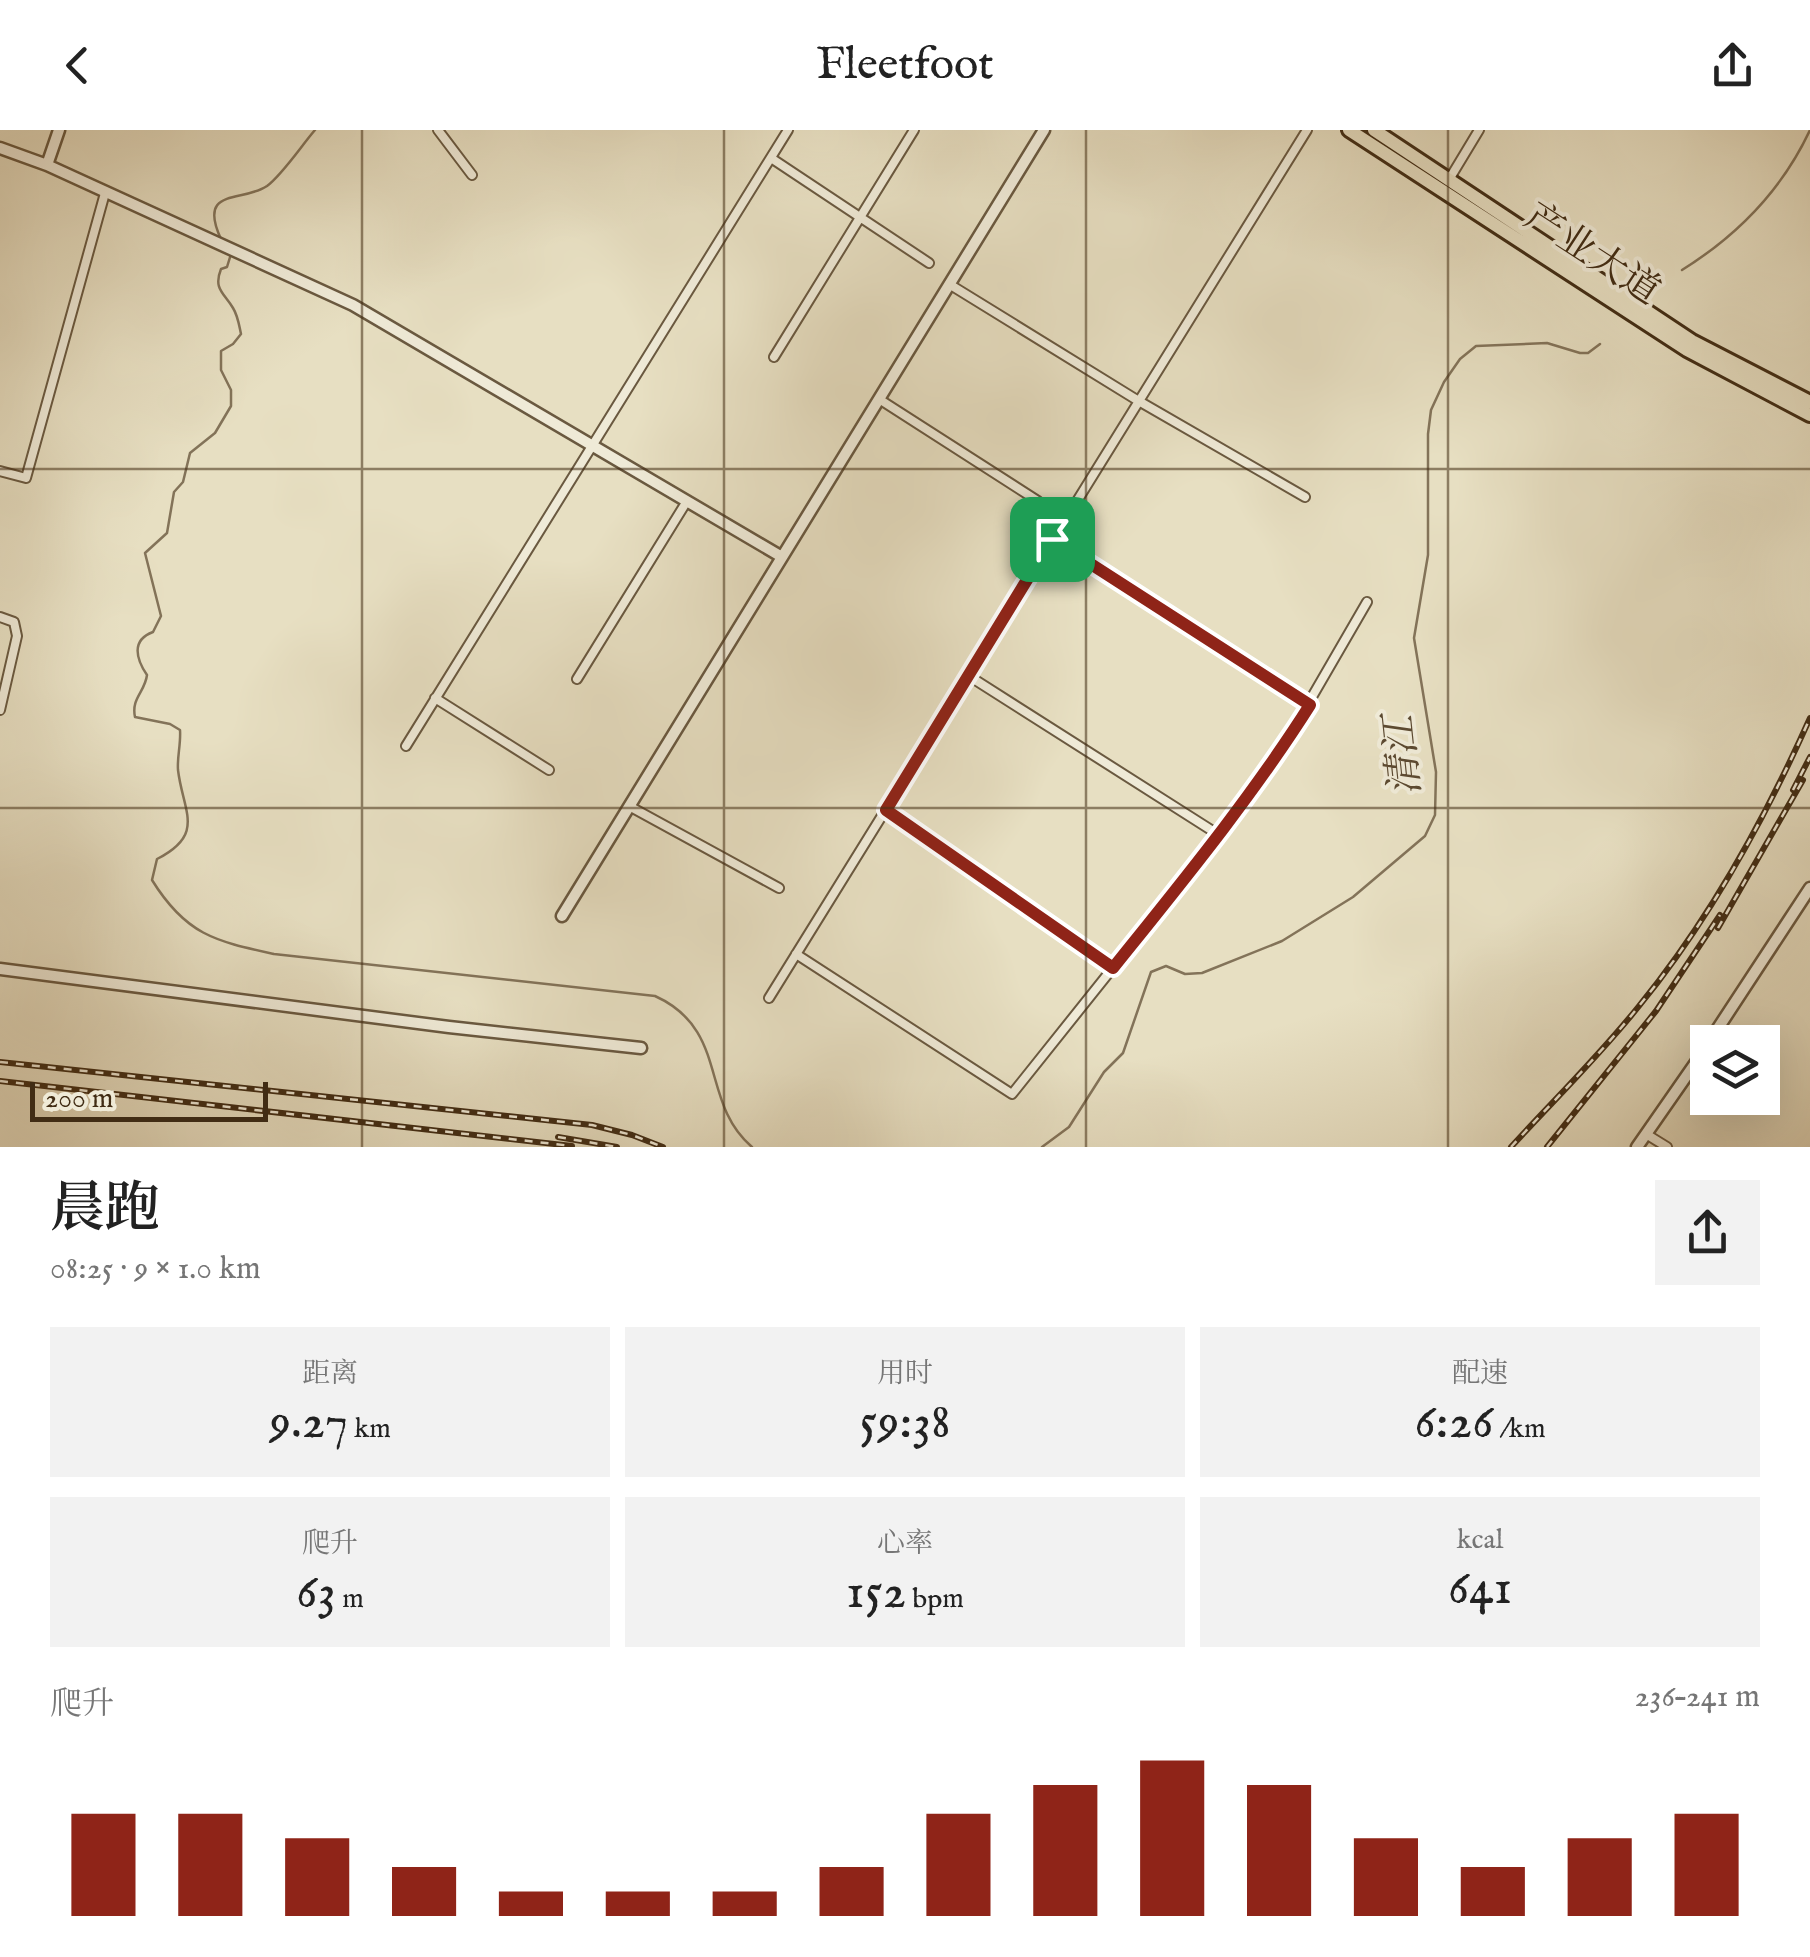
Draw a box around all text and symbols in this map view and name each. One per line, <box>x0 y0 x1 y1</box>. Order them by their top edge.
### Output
text: Fleetfoot <box>816 37 994 94</box>
icon: back <box>50 38 105 93</box>
icon: share <box>1705 38 1760 93</box>
street label: 产业大道 <box>1515 194 1668 317</box>
pin <box>1010 497 1095 582</box>
icon: arrive <box>1025 512 1080 567</box>
water label: 清江 <box>1374 708 1434 798</box>
map controls <box>1690 1025 1780 1115</box>
button: layers <box>1690 1025 1780 1115</box>
scale bar <box>30 1077 268 1121</box>
text: 200 m <box>45 1082 113 1117</box>
text: 晨跑 <box>50 1176 160 1246</box>
button: share <box>1655 1180 1760 1285</box>
text: 08:25 · 9 × 1.0 km <box>50 1249 261 1290</box>
text: 距离 <box>302 1357 358 1392</box>
text: 用时 <box>877 1357 933 1392</box>
text: 配速 <box>1452 1357 1508 1392</box>
text: 9.27 <box>269 1392 348 1455</box>
text: 59:38 <box>859 1392 951 1455</box>
text: 6:26 <box>1414 1392 1493 1455</box>
text: km <box>348 1412 391 1447</box>
text: /km <box>1493 1412 1546 1447</box>
text: kcal <box>1457 1523 1503 1558</box>
text: 爬升 <box>302 1527 358 1562</box>
text: 心率 <box>877 1527 933 1562</box>
text: 641 <box>1448 1558 1512 1621</box>
text: 63 <box>296 1562 336 1625</box>
text: 152 <box>846 1562 906 1625</box>
text: m <box>336 1582 364 1617</box>
text: bpm <box>906 1582 964 1617</box>
text: 236–241 m <box>1635 1677 1760 1718</box>
text: 爬升 <box>50 1685 114 1726</box>

